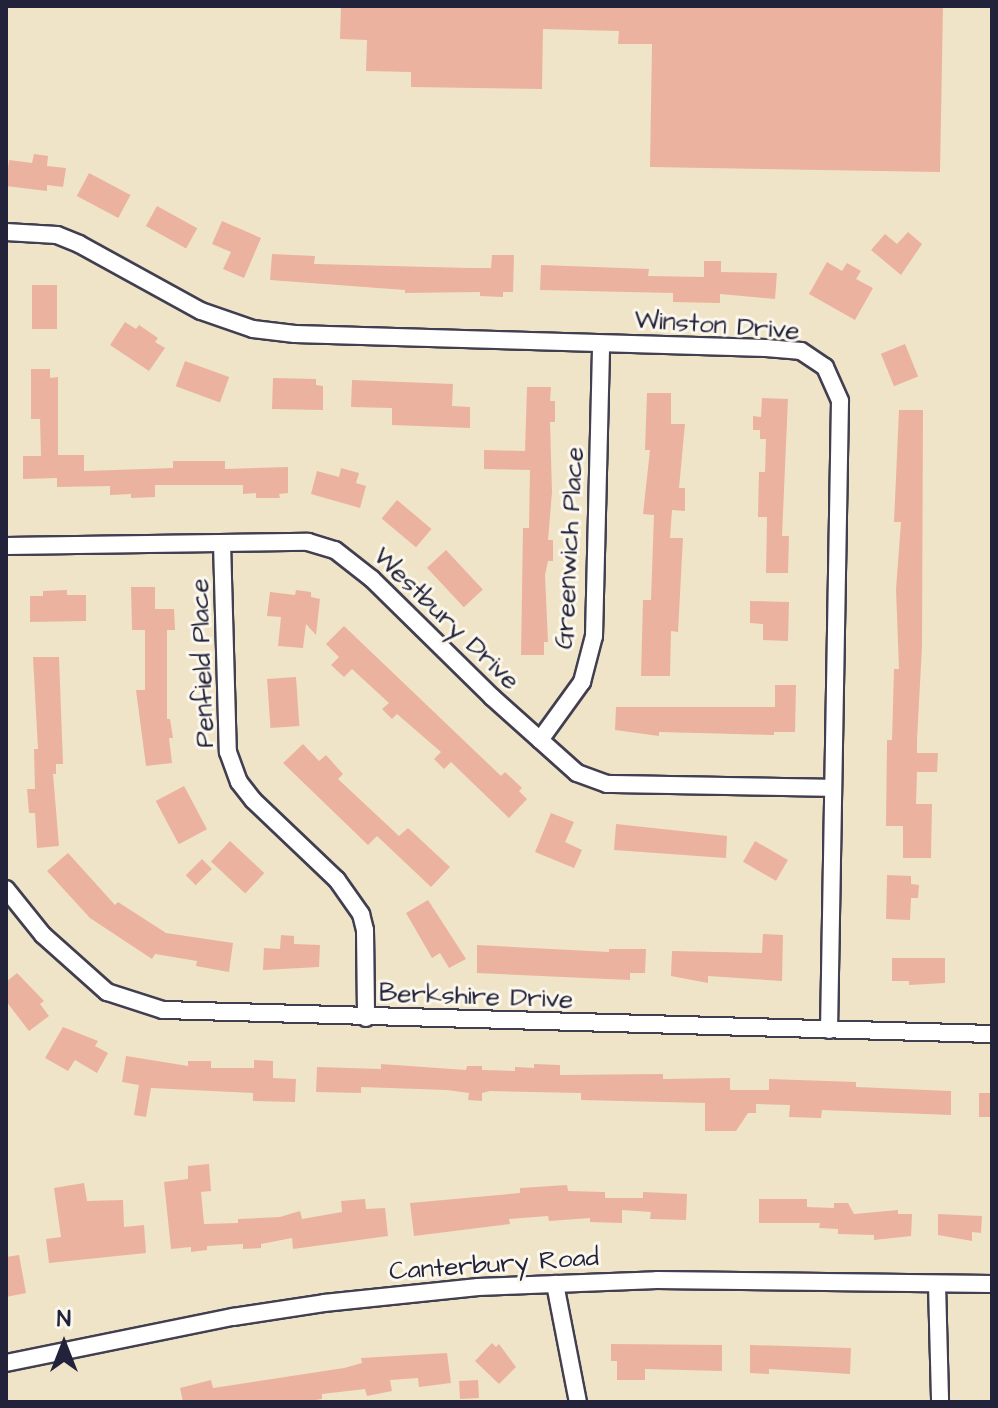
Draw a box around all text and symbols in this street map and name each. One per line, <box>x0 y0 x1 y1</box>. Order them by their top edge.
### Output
street label: Winston Drive <box>633 305 801 347</box>
street label: Greenwich Place <box>549 446 591 650</box>
street label: Westbury Drive <box>366 541 526 697</box>
street label: Penfield Place <box>184 578 222 748</box>
street label: Berkshire Drive <box>378 978 574 1016</box>
street label: Canterbury Road <box>388 1242 600 1288</box>
north arrow <box>24 1304 104 1384</box>
text: N <box>57 1304 71 1335</box>

